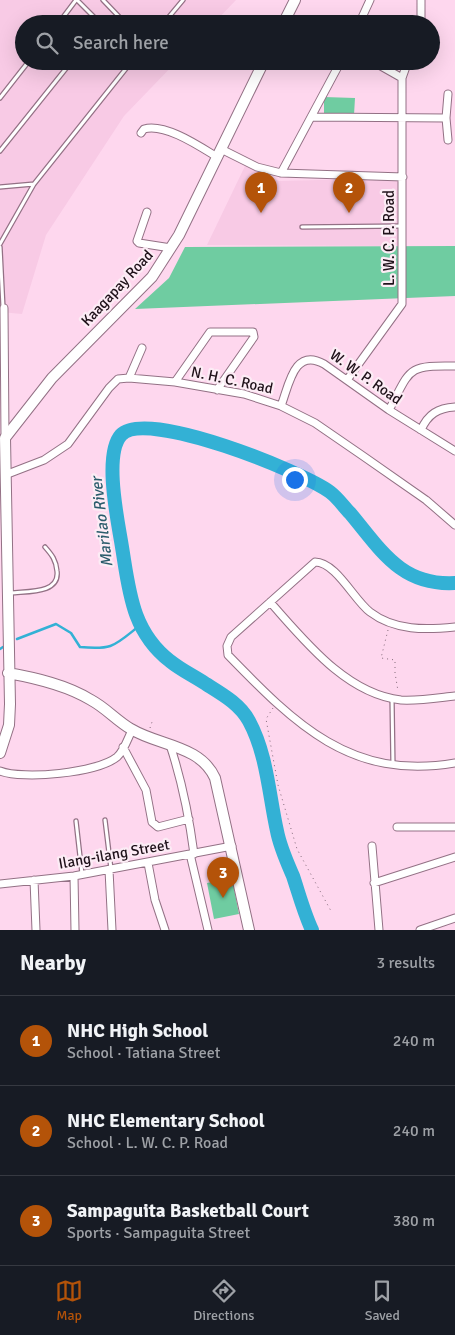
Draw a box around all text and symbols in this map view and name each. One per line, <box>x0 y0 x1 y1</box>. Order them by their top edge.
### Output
search box <box>15 15 440 70</box>
icon: search <box>33 29 61 57</box>
text: Search here <box>73 31 169 55</box>
pin: 1 <box>245 172 277 213</box>
pin: 2 <box>333 172 365 213</box>
street label: L. W. C. P. Road <box>380 190 398 286</box>
street label: Kaagapay Road <box>77 246 157 330</box>
street label: W. W. P. Road <box>326 346 406 408</box>
street label: N. H. C. Road <box>189 363 275 397</box>
your location <box>282 467 308 493</box>
water label: Marilao River <box>86 474 117 568</box>
street label: Ilang-ilang Street <box>57 835 171 873</box>
pin: 3 <box>207 857 239 898</box>
text: Nearby <box>20 950 86 976</box>
text: 3 results <box>376 953 435 973</box>
text: NHC High School <box>67 1019 208 1043</box>
text: 1 <box>32 1031 40 1051</box>
text: 240 m <box>393 1031 435 1051</box>
text: School · Tatiana Street <box>67 1043 220 1063</box>
text: NHC Elementary School <box>67 1109 265 1133</box>
text: 2 <box>32 1121 40 1141</box>
text: 240 m <box>393 1121 435 1141</box>
text: School · L. W. C. P. Road <box>67 1133 228 1153</box>
text: Sampaguita Basketball Court <box>67 1199 309 1223</box>
text: 3 <box>32 1211 40 1231</box>
text: 380 m <box>393 1211 435 1231</box>
text: Sports · Sampaguita Street <box>67 1223 250 1243</box>
tab: Map <box>55 1277 83 1324</box>
tab: Directions <box>193 1277 254 1324</box>
tab: Saved <box>365 1277 400 1324</box>

